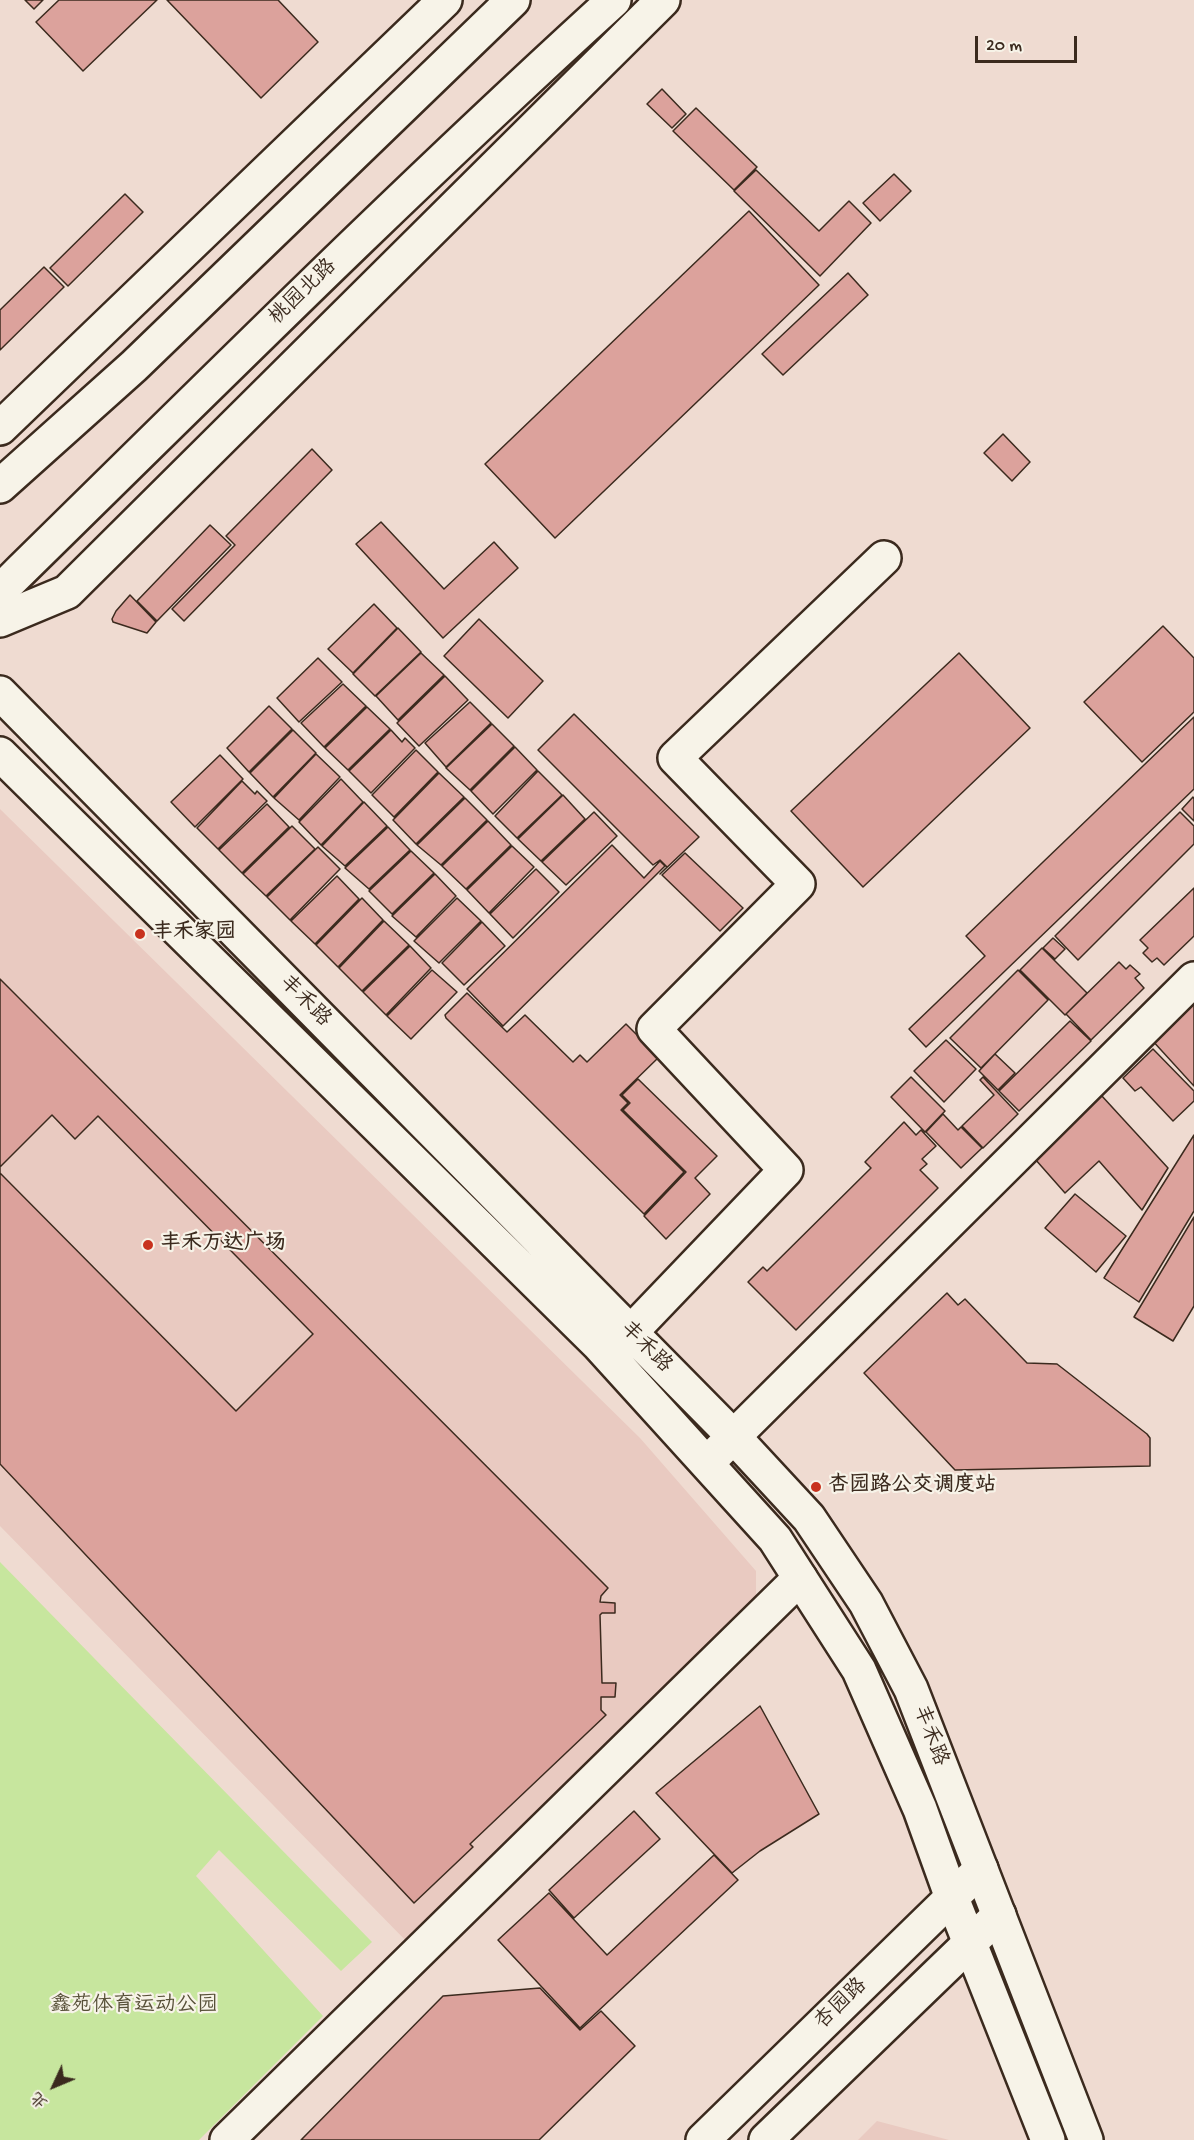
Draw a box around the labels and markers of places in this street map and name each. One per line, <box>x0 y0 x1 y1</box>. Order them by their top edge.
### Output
place label: 丰禾家园 <box>152 921 236 947</box>
marker: 丰禾家园 <box>133 927 147 941</box>
place label: 丰禾万达广场 <box>160 1232 286 1258</box>
marker: 丰禾万达广场 <box>141 1238 155 1252</box>
place label: 杏园路公交调度站 <box>828 1474 996 1500</box>
marker: 杏园路公交调度站 <box>809 1480 823 1494</box>

